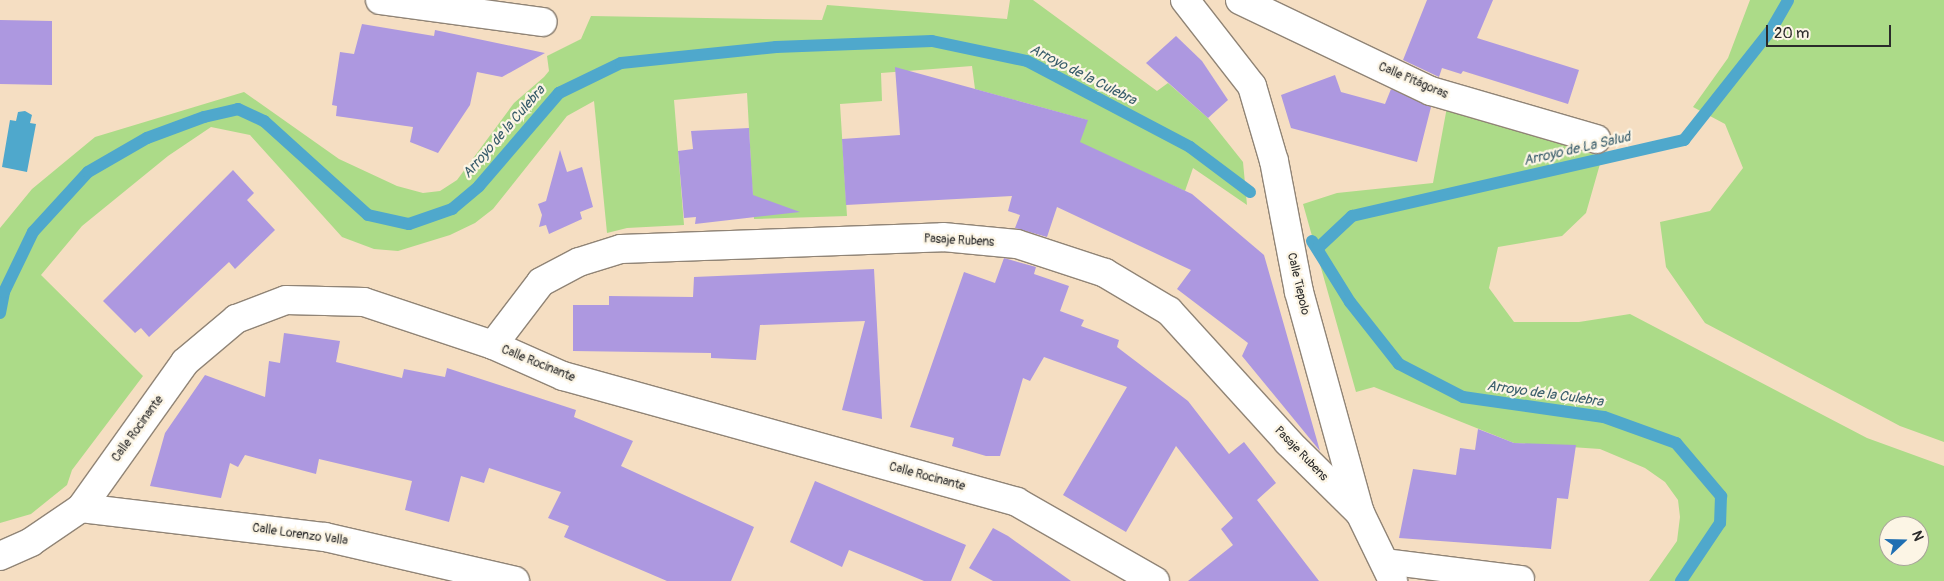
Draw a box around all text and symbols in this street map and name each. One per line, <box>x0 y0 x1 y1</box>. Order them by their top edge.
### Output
scale bar <box>1769 15 1894 47</box>
text: 20 m <box>1774 24 1809 43</box>
water label: Arroyo de la Culebra <box>1027 41 1139 109</box>
street label: Calle Pitágoras <box>1376 60 1450 102</box>
water label: Arroyo de la Culebra <box>459 82 549 182</box>
water label: Arroyo de La Salud <box>1522 129 1632 169</box>
street label: Pasaje Rubens <box>923 232 995 250</box>
street label: Calle Tiepolo <box>1284 252 1312 316</box>
street label: Calle Rocinante <box>499 343 577 385</box>
water label: Arroyo de la Culebra <box>1486 378 1604 410</box>
street label: Calle Rocinante <box>109 393 167 465</box>
street label: Pasaje Rubens <box>1271 424 1331 484</box>
street label: Calle Rocinante <box>887 460 967 494</box>
north arrow <box>1879 516 1929 566</box>
street label: Calle Lorenzo Valla <box>251 521 349 549</box>
text: N <box>1908 528 1927 543</box>

